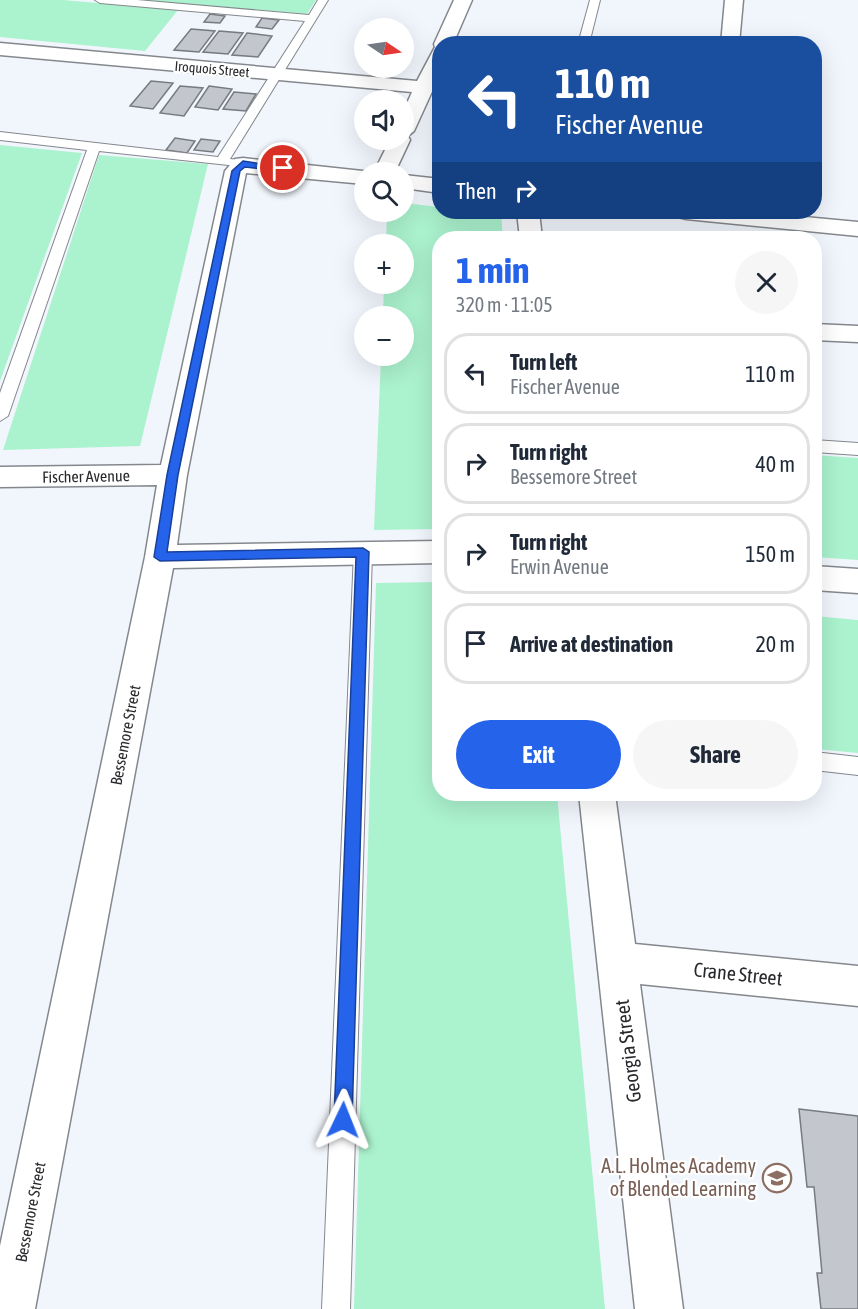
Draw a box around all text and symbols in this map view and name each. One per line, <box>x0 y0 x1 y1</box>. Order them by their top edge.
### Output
north arrow <box>354 18 414 78</box>
map controls <box>354 18 414 366</box>
street label: Iroquois Street <box>174 58 250 80</box>
text: 110 m <box>555 59 650 107</box>
icon: left <box>456 60 534 138</box>
button: sound <box>354 90 414 150</box>
text: Fischer Avenue <box>555 109 703 140</box>
pin <box>257 142 308 193</box>
icon: arrive <box>266 151 299 184</box>
button: search <box>354 162 414 222</box>
icon: right <box>509 174 542 207</box>
text: Then <box>456 178 497 204</box>
button: + <box>354 234 414 294</box>
text: 1 min <box>456 249 530 291</box>
button: close <box>735 251 798 314</box>
text: 320 m · 11:05 <box>456 293 553 316</box>
button: − <box>354 306 414 366</box>
text: Turn left <box>510 349 577 375</box>
icon: left <box>459 357 492 390</box>
text: 110 m <box>745 361 795 387</box>
text: Fischer Avenue <box>510 375 620 398</box>
text: Turn right <box>510 439 587 465</box>
icon: right <box>459 447 492 480</box>
text: 40 m <box>755 451 795 477</box>
text: Bessemore Street <box>510 465 637 488</box>
street label: Fischer Avenue <box>42 466 130 486</box>
text: Turn right <box>510 529 587 555</box>
icon: right <box>459 537 492 570</box>
text: 150 m <box>745 541 795 567</box>
text: Erwin Avenue <box>510 555 609 578</box>
icon: arrive <box>459 627 492 660</box>
text: Arrive at destination <box>510 631 673 657</box>
text: 20 m <box>755 631 795 657</box>
street label: Bessemore Street <box>106 683 144 787</box>
button: Exit <box>456 720 621 789</box>
button: Share <box>633 720 798 789</box>
street label: Crane Street <box>692 957 784 990</box>
street label: Georgia Street <box>610 998 645 1104</box>
position arrow <box>311 1088 375 1152</box>
place label: A.L. Holmes Academy of Blended Learning <box>601 1154 756 1200</box>
street label: Bessemore Street <box>11 1160 49 1264</box>
school or university icon: A.L. Holmes Academy of Blended Learning <box>761 1162 793 1194</box>

